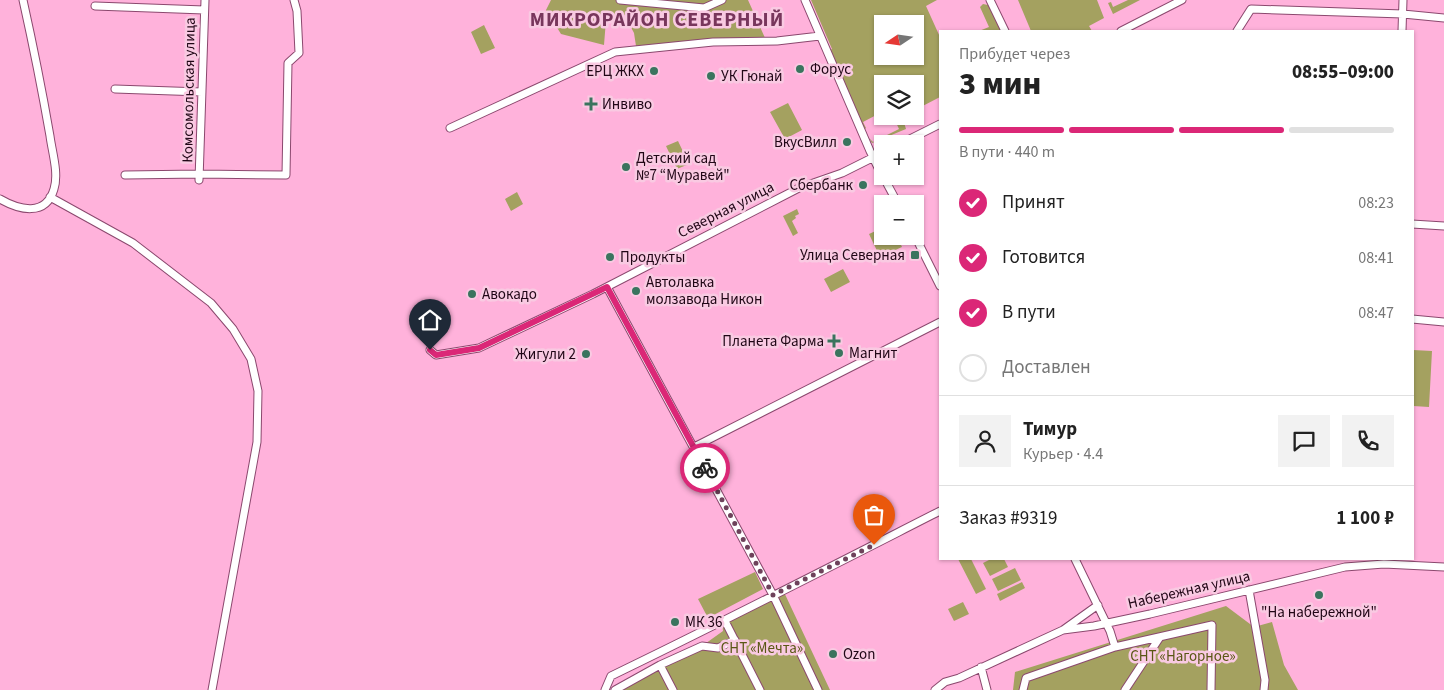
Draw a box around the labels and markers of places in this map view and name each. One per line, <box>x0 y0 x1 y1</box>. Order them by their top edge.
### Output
place label: Форус <box>810 59 851 80</box>
place label: ЕРЦ ЖКХ <box>586 61 644 82</box>
marker: Форус <box>794 63 806 75</box>
marker: ЕРЦ ЖКХ <box>648 65 660 77</box>
place label: УК Гюнай <box>721 66 783 87</box>
marker: УК Гюнай <box>705 70 717 82</box>
place label: Инвиво <box>602 94 652 115</box>
marker: Инвиво <box>584 97 598 111</box>
place label: ВкусВилл <box>774 132 837 153</box>
marker: ВкусВилл <box>841 136 853 148</box>
place label: Детский сад №7 “Муравей" <box>636 148 730 186</box>
marker: Детский сад №7 “Муравей" <box>620 161 632 173</box>
place label: Сбербанк <box>789 175 854 196</box>
marker: Сбербанк <box>857 179 869 191</box>
place label: Улица Северная <box>800 245 905 266</box>
place label: Продукты <box>620 247 685 268</box>
marker: Улица Северная <box>909 249 921 261</box>
marker: Продукты <box>604 251 616 263</box>
place label: Автолавка молзавода Никон <box>646 272 762 310</box>
place label: Авокадо <box>482 284 537 305</box>
marker: Автолавка молзавода Никон <box>630 285 642 297</box>
marker: Авокадо <box>466 288 478 300</box>
pin <box>409 299 451 350</box>
place label: Планета Фарма <box>722 331 824 352</box>
marker: Планета Фарма <box>828 335 840 347</box>
place label: Магнит <box>849 343 898 364</box>
place label: Жигули 2 <box>515 344 576 365</box>
marker: Магнит <box>833 347 845 359</box>
marker: Жигули 2 <box>580 348 592 360</box>
pin <box>853 494 895 545</box>
marker: "На набережной" <box>1313 589 1325 601</box>
place label: "На набережной" <box>1261 602 1377 623</box>
place label: МК 36 <box>685 612 723 633</box>
marker: МК 36 <box>669 616 681 628</box>
place label: Ozon <box>843 644 875 665</box>
marker: Ozon <box>827 648 839 660</box>

